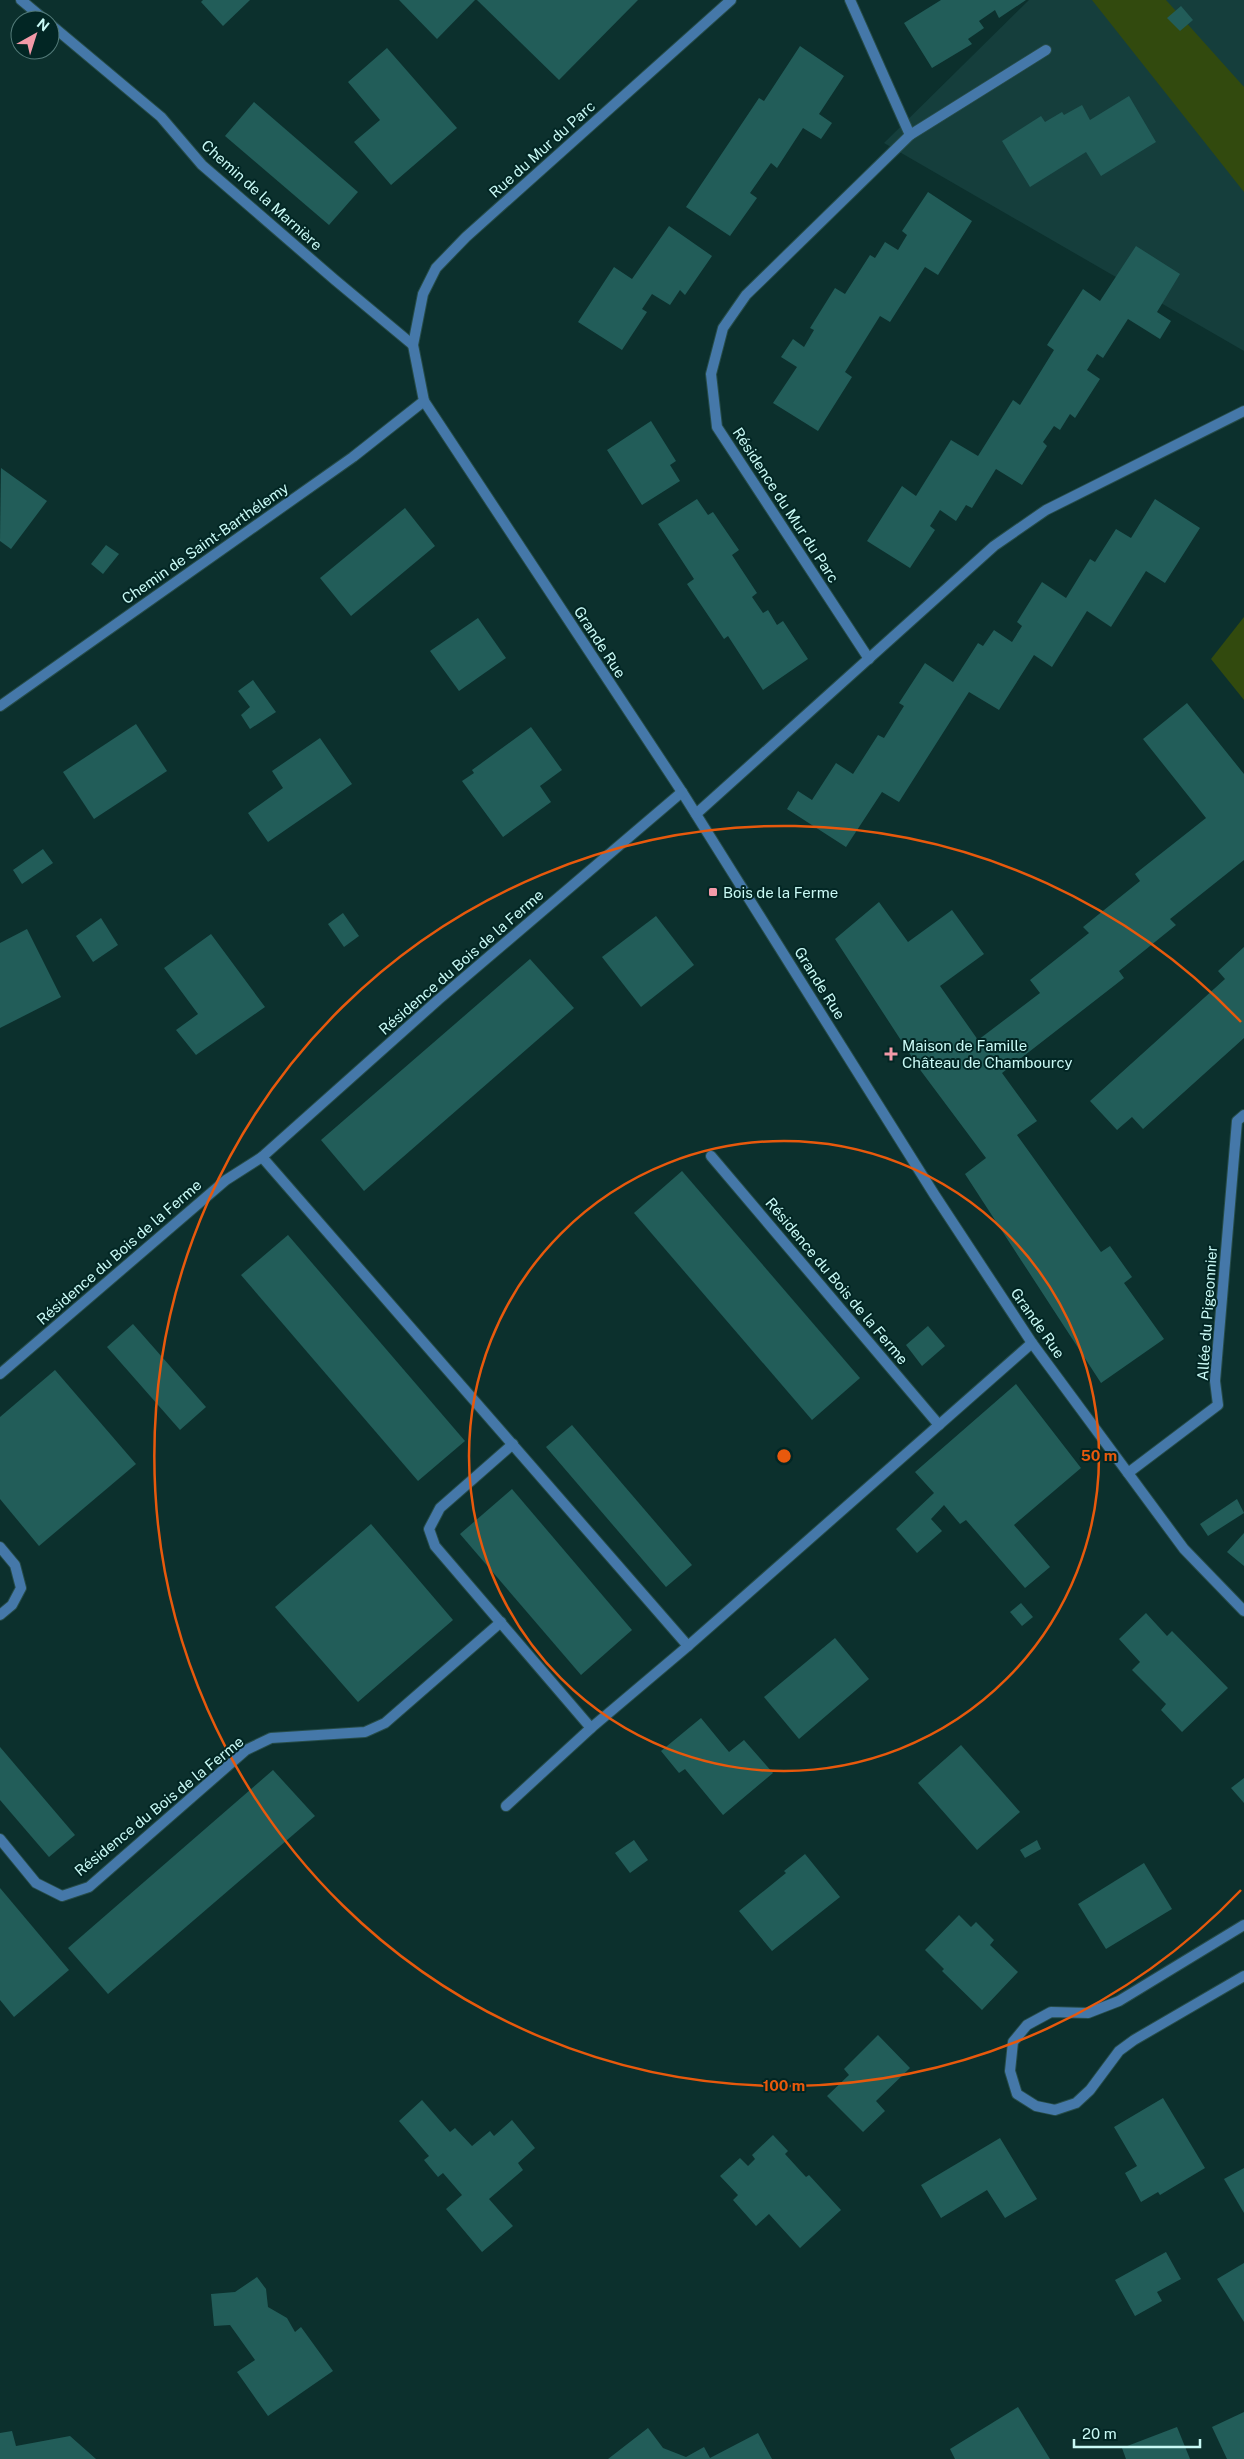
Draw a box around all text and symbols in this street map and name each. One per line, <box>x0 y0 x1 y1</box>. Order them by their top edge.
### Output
north arrow <box>10 10 60 60</box>
text: N <box>34 15 52 35</box>
street label: Rue du Mur du Parc <box>486 97 598 201</box>
street label: Chemin de la Marnière <box>198 136 326 254</box>
street label: Résidence du Mur du Parc <box>730 424 842 586</box>
street label: Chemin de Saint-Barthélemy <box>118 479 292 607</box>
street label: Grande Rue <box>571 603 629 681</box>
place label: Bois de la Ferme <box>723 884 838 901</box>
street label: Résidence du Bois de la Ferme <box>375 886 547 1038</box>
marker: Bois de la Ferme <box>707 886 719 898</box>
street label: Grande Rue <box>791 944 849 1022</box>
place label: Maison de Famille Château de Chambourcy <box>902 1037 1073 1071</box>
marker: Maison de Famille Château de Chambourcy <box>884 1047 898 1061</box>
street label: Résidence du Bois de la Ferme <box>33 1176 205 1328</box>
street label: Résidence du Bois de la Ferme <box>762 1194 912 1368</box>
street label: Allée du Pigeonnier <box>1194 1245 1220 1381</box>
street label: Grande Rue <box>1008 1285 1068 1361</box>
centre of rings <box>775 1447 793 1465</box>
text: 50 m <box>1081 1447 1117 1464</box>
street label: Résidence du Bois de la Ferme <box>71 1733 247 1879</box>
text: 100 m <box>763 2077 805 2094</box>
scale bar <box>1074 2416 1200 2448</box>
text: 20 m <box>1082 2425 1117 2442</box>

